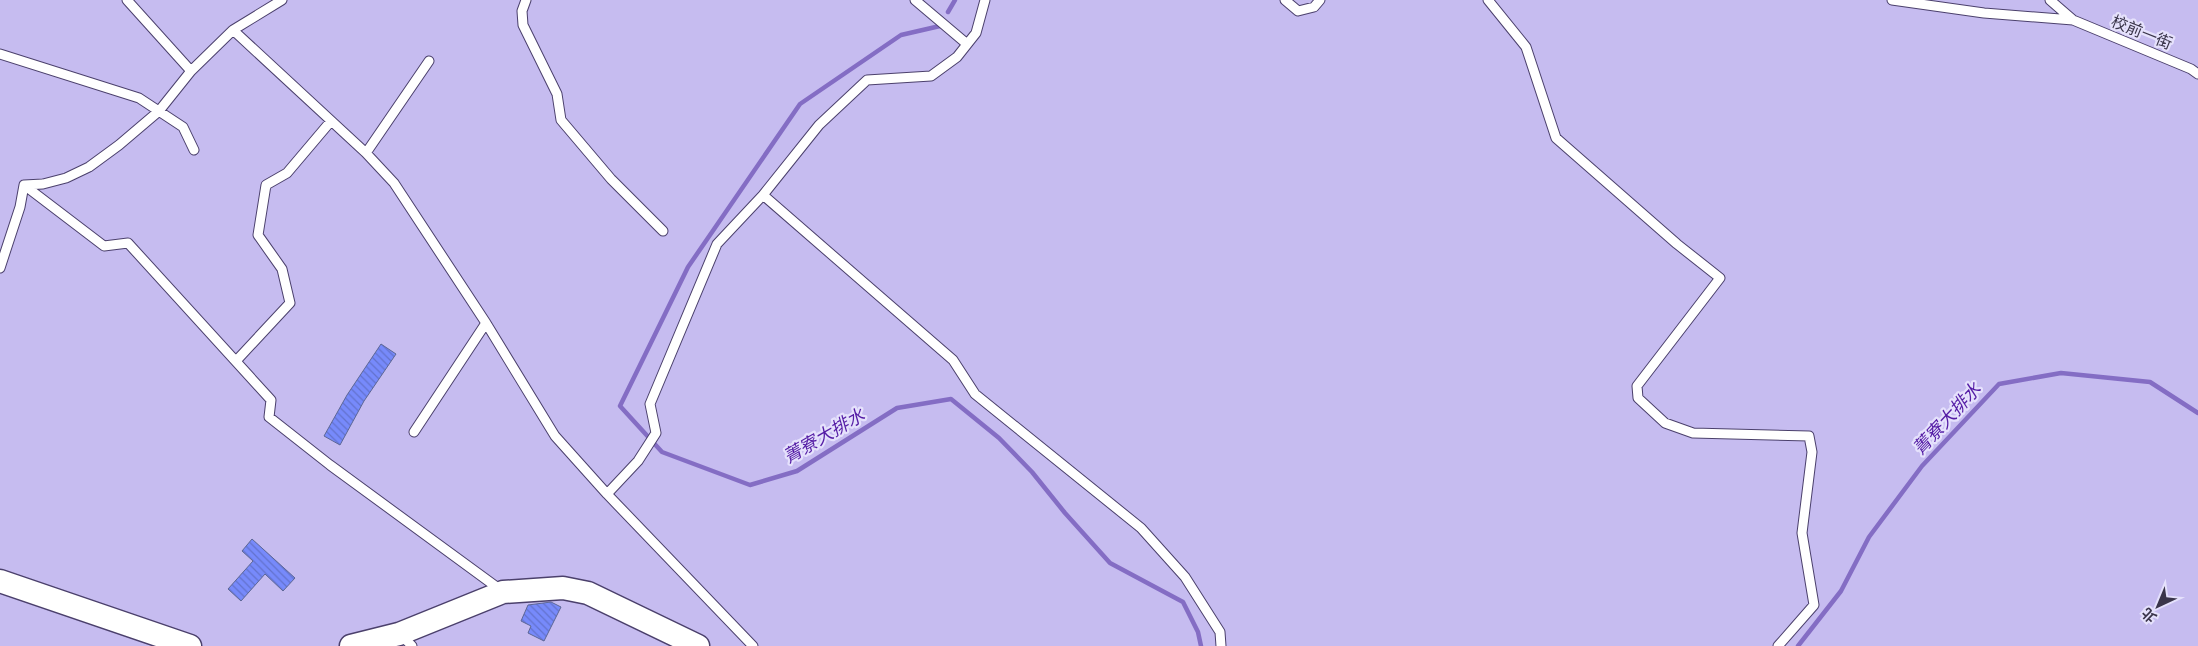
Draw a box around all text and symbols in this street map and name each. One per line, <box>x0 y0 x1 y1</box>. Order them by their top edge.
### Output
street label: 校前一街 <box>2108 11 2175 54</box>
water label: 菁寮大排水 <box>1908 377 1987 460</box>
water label: 菁寮大排水 <box>779 403 870 469</box>
north arrow <box>2133 581 2183 631</box>
text: 北 <box>2138 604 2160 627</box>

